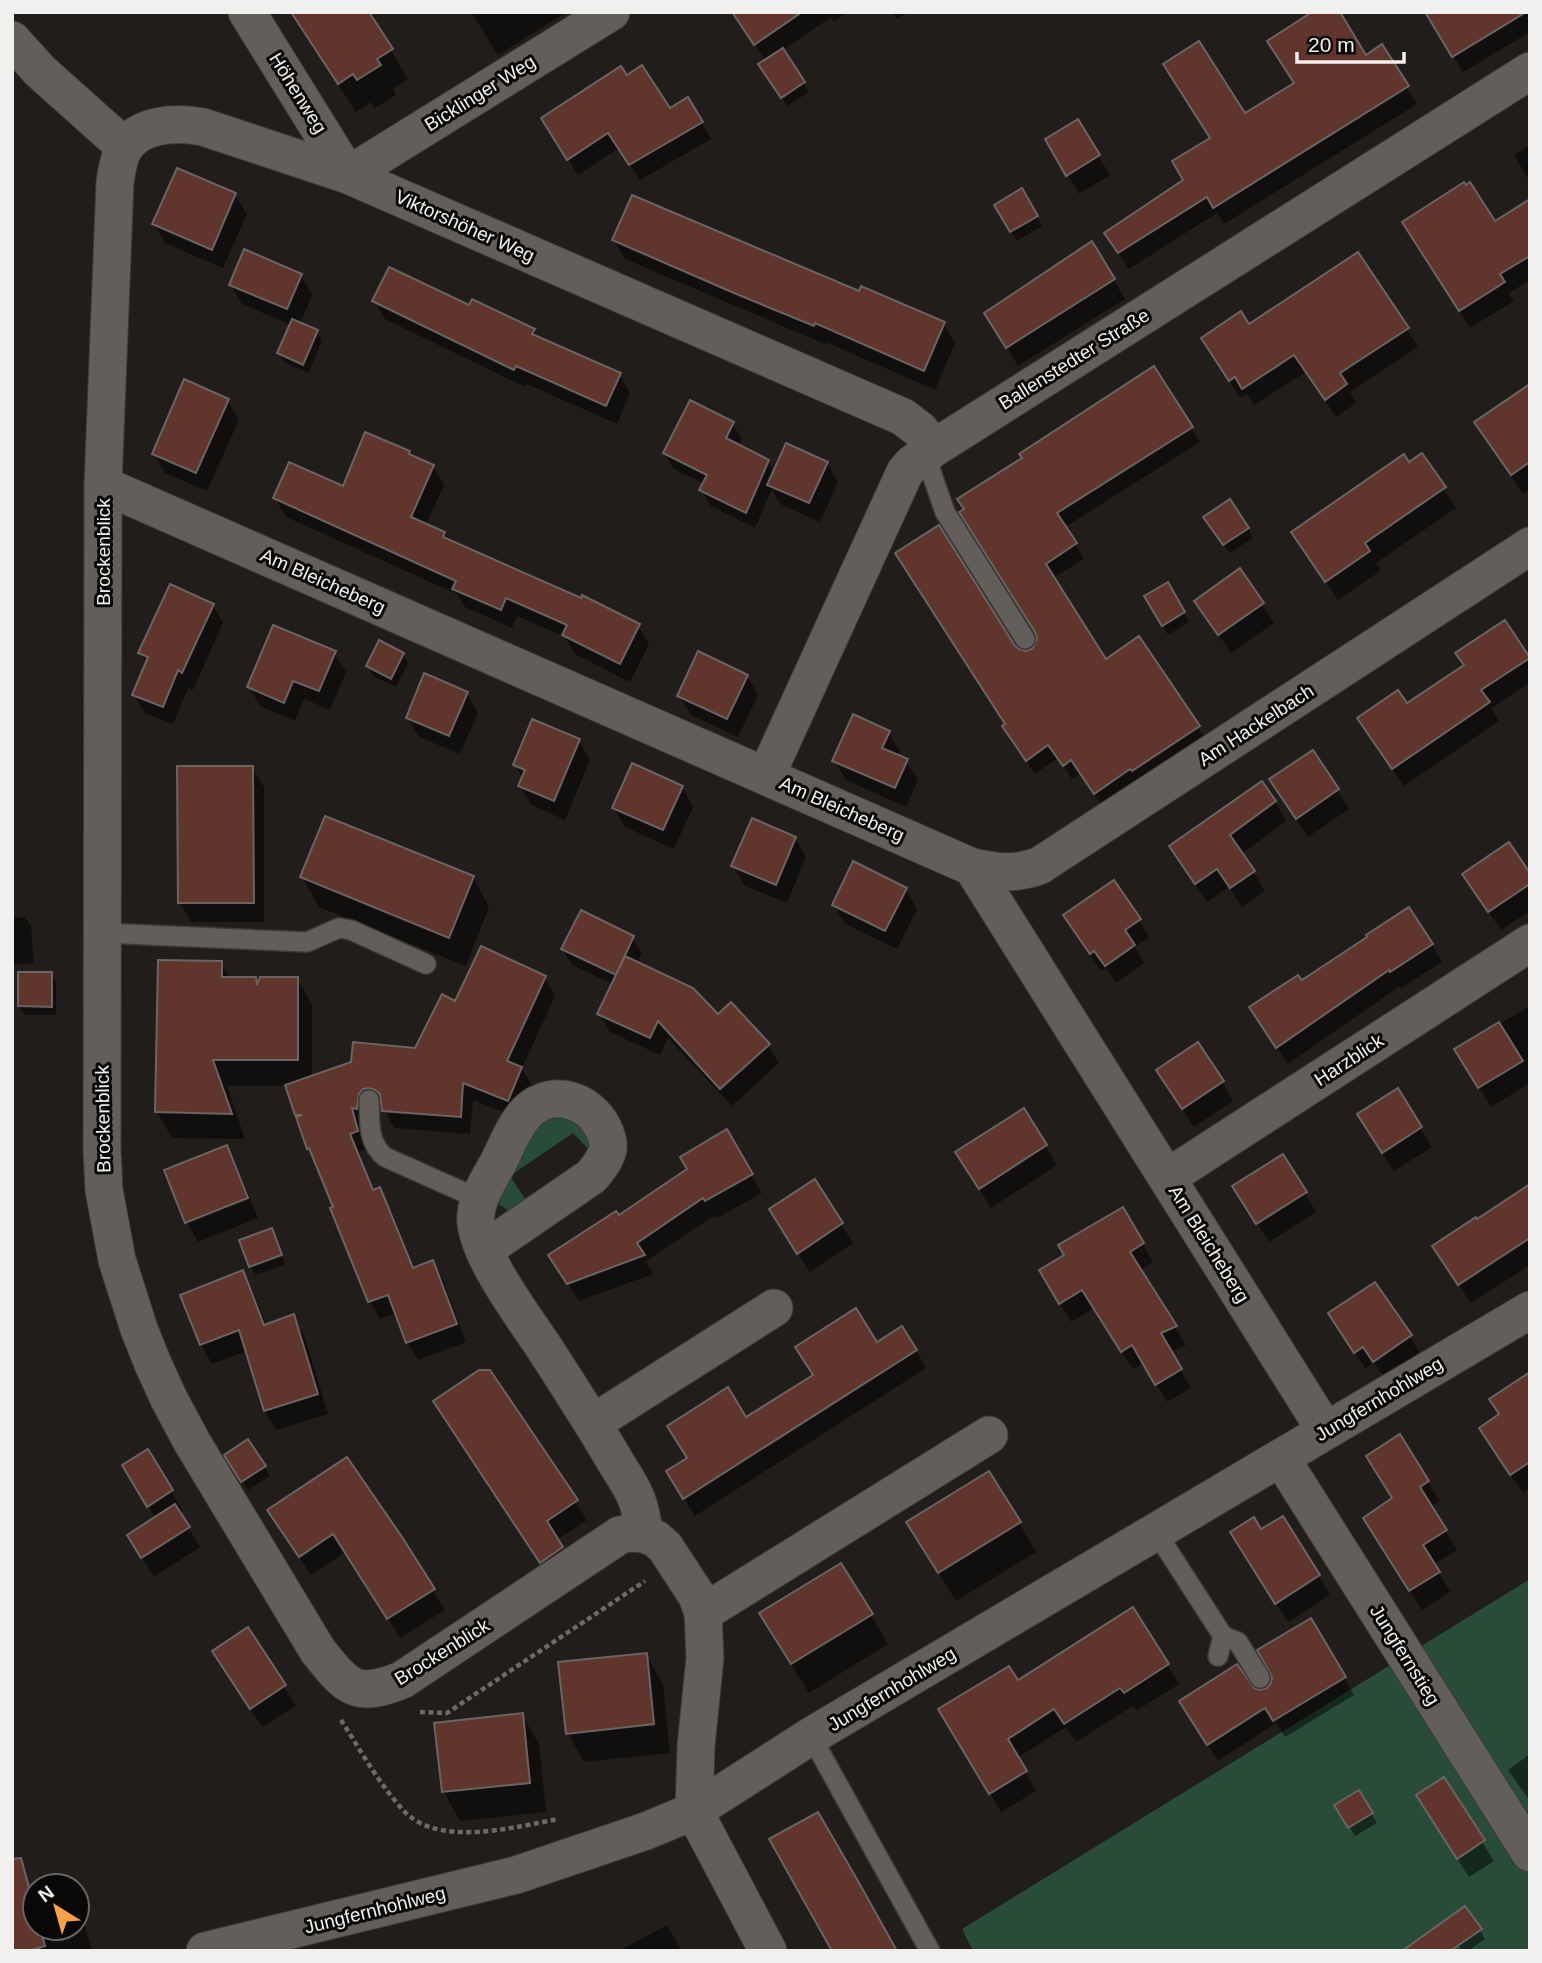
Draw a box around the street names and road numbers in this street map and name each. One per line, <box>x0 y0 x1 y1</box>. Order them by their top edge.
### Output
street label: Höhenweg <box>265 49 331 137</box>
street label: Bicklinger Weg <box>421 51 539 135</box>
street label: Viktorshöher Weg <box>392 186 538 266</box>
street label: Ballenstedter Straße <box>995 304 1153 414</box>
street label: Brockenblick <box>93 498 114 606</box>
street label: Am Bleicheberg <box>257 544 389 618</box>
street label: Am Hackelbach <box>1194 680 1318 770</box>
street label: Am Bleicheberg <box>776 772 908 846</box>
street label: Harzblick <box>1311 1030 1388 1090</box>
street label: Brockenblick <box>92 1064 114 1173</box>
street label: Am Bleicheberg <box>1165 1182 1253 1306</box>
street label: Jungfernhohlweg <box>1312 1353 1446 1445</box>
street label: Jungfernstieg <box>1366 1601 1444 1709</box>
street label: Brockenblick <box>391 1614 494 1689</box>
street label: Jungfernhohlweg <box>825 1643 959 1735</box>
street label: Jungfernhohlweg <box>302 1882 448 1938</box>

